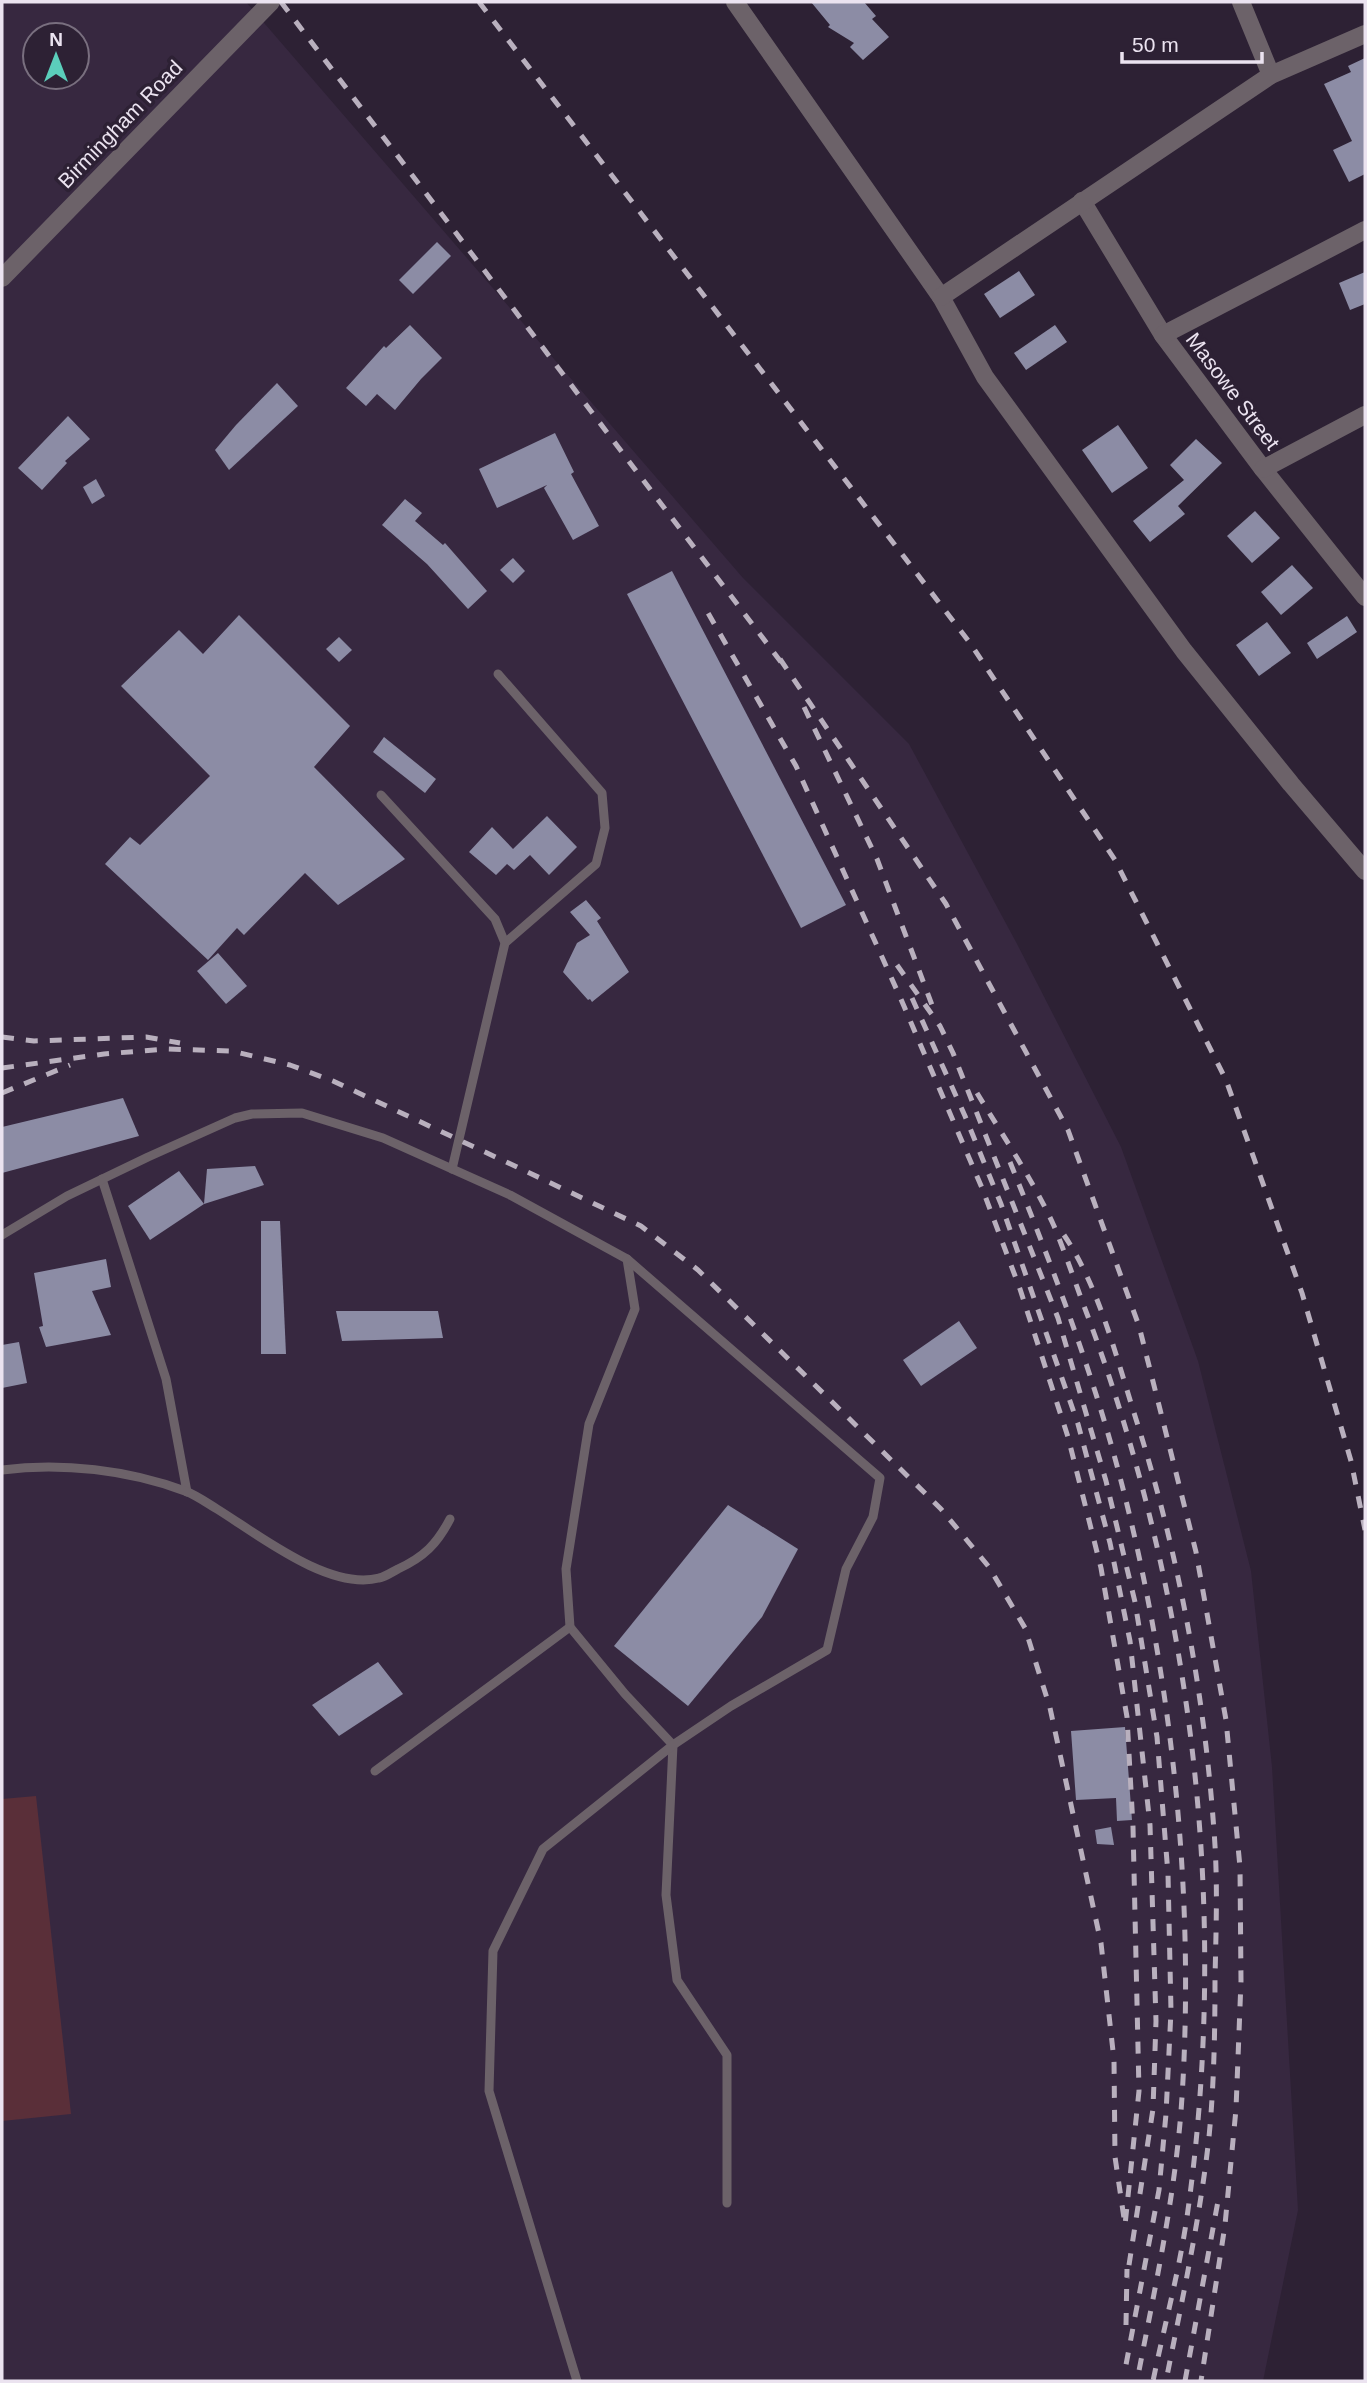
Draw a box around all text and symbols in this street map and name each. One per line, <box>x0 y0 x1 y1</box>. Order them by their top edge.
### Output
north arrow <box>21 21 91 91</box>
scale bar <box>1122 21 1262 65</box>
text: N <box>49 29 63 50</box>
text: 50 m <box>1132 33 1179 56</box>
street label: Birmingham Road <box>53 56 187 192</box>
street label: Masowe Street <box>1182 328 1284 454</box>

